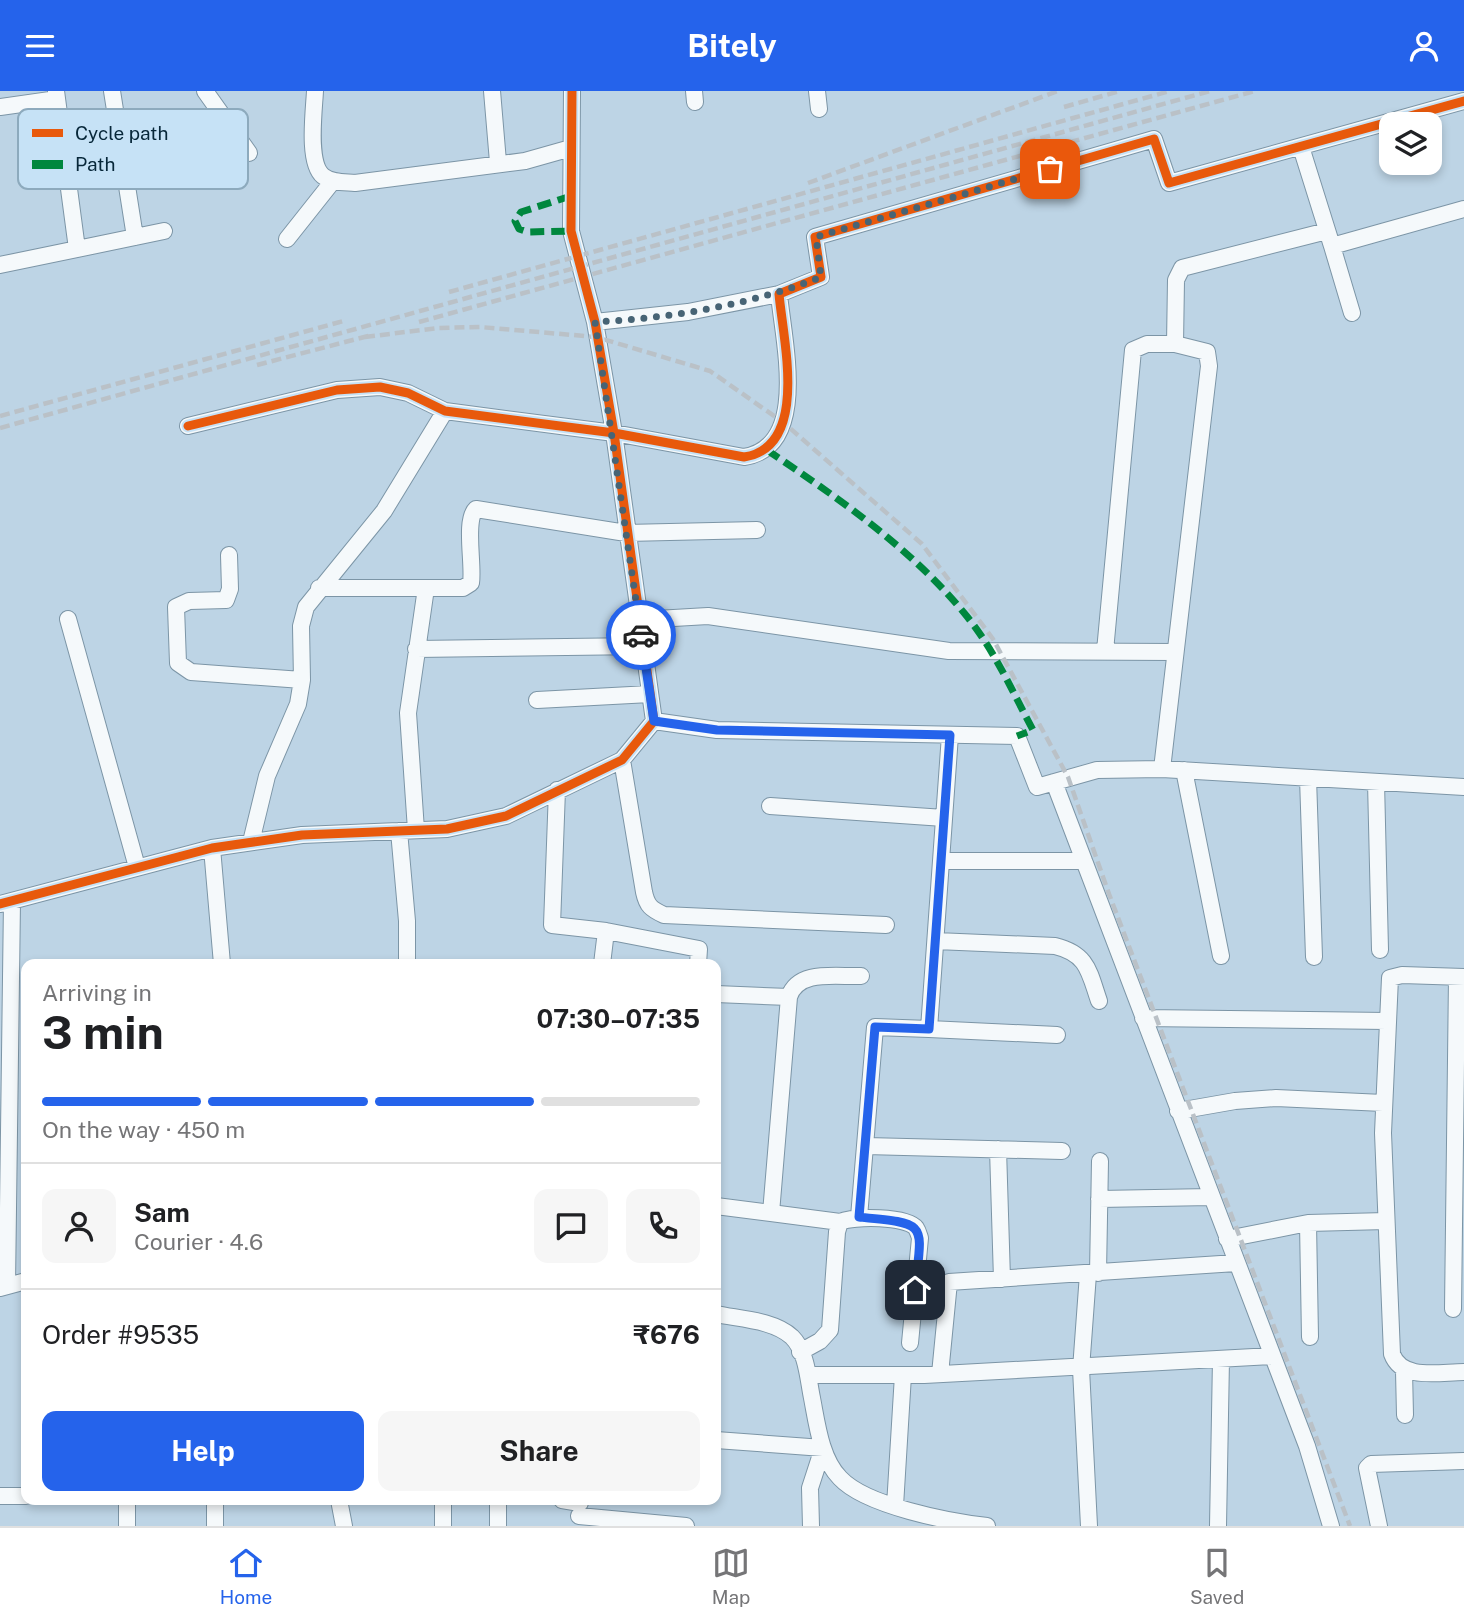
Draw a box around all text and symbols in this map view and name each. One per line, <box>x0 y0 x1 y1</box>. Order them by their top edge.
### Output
icon: menu <box>21 27 59 65</box>
text: Bitely <box>687 27 777 64</box>
icon: person <box>1405 27 1443 65</box>
legend <box>18 109 248 189</box>
map controls <box>1379 112 1442 175</box>
button: layers <box>1379 112 1442 175</box>
text: Cycle path <box>75 122 168 144</box>
pin <box>1020 139 1080 199</box>
icon: bag <box>1031 150 1069 188</box>
text: Path <box>75 153 115 175</box>
courier <box>606 600 676 670</box>
icon: car <box>622 616 660 654</box>
text: Arriving in <box>42 979 152 1006</box>
text: 07:30–07:35 <box>537 1003 700 1034</box>
text: 3 min <box>42 1005 164 1059</box>
text: On the way · 450 m <box>42 1116 245 1143</box>
button: person <box>42 1189 116 1263</box>
button: chat <box>534 1189 608 1263</box>
button: phone <box>626 1189 700 1263</box>
text: Sam <box>134 1197 190 1228</box>
text: Courier · 4.6 <box>134 1228 263 1255</box>
pin <box>885 1260 945 1320</box>
icon: home <box>896 1271 934 1309</box>
text: Order #9535 <box>42 1319 199 1350</box>
text: ₹676 <box>633 1319 700 1350</box>
button: Help <box>42 1411 364 1491</box>
button: Share <box>378 1411 700 1491</box>
tab: Home <box>220 1544 272 1608</box>
tab: Map <box>712 1544 750 1608</box>
tab: Saved <box>1190 1544 1244 1608</box>

